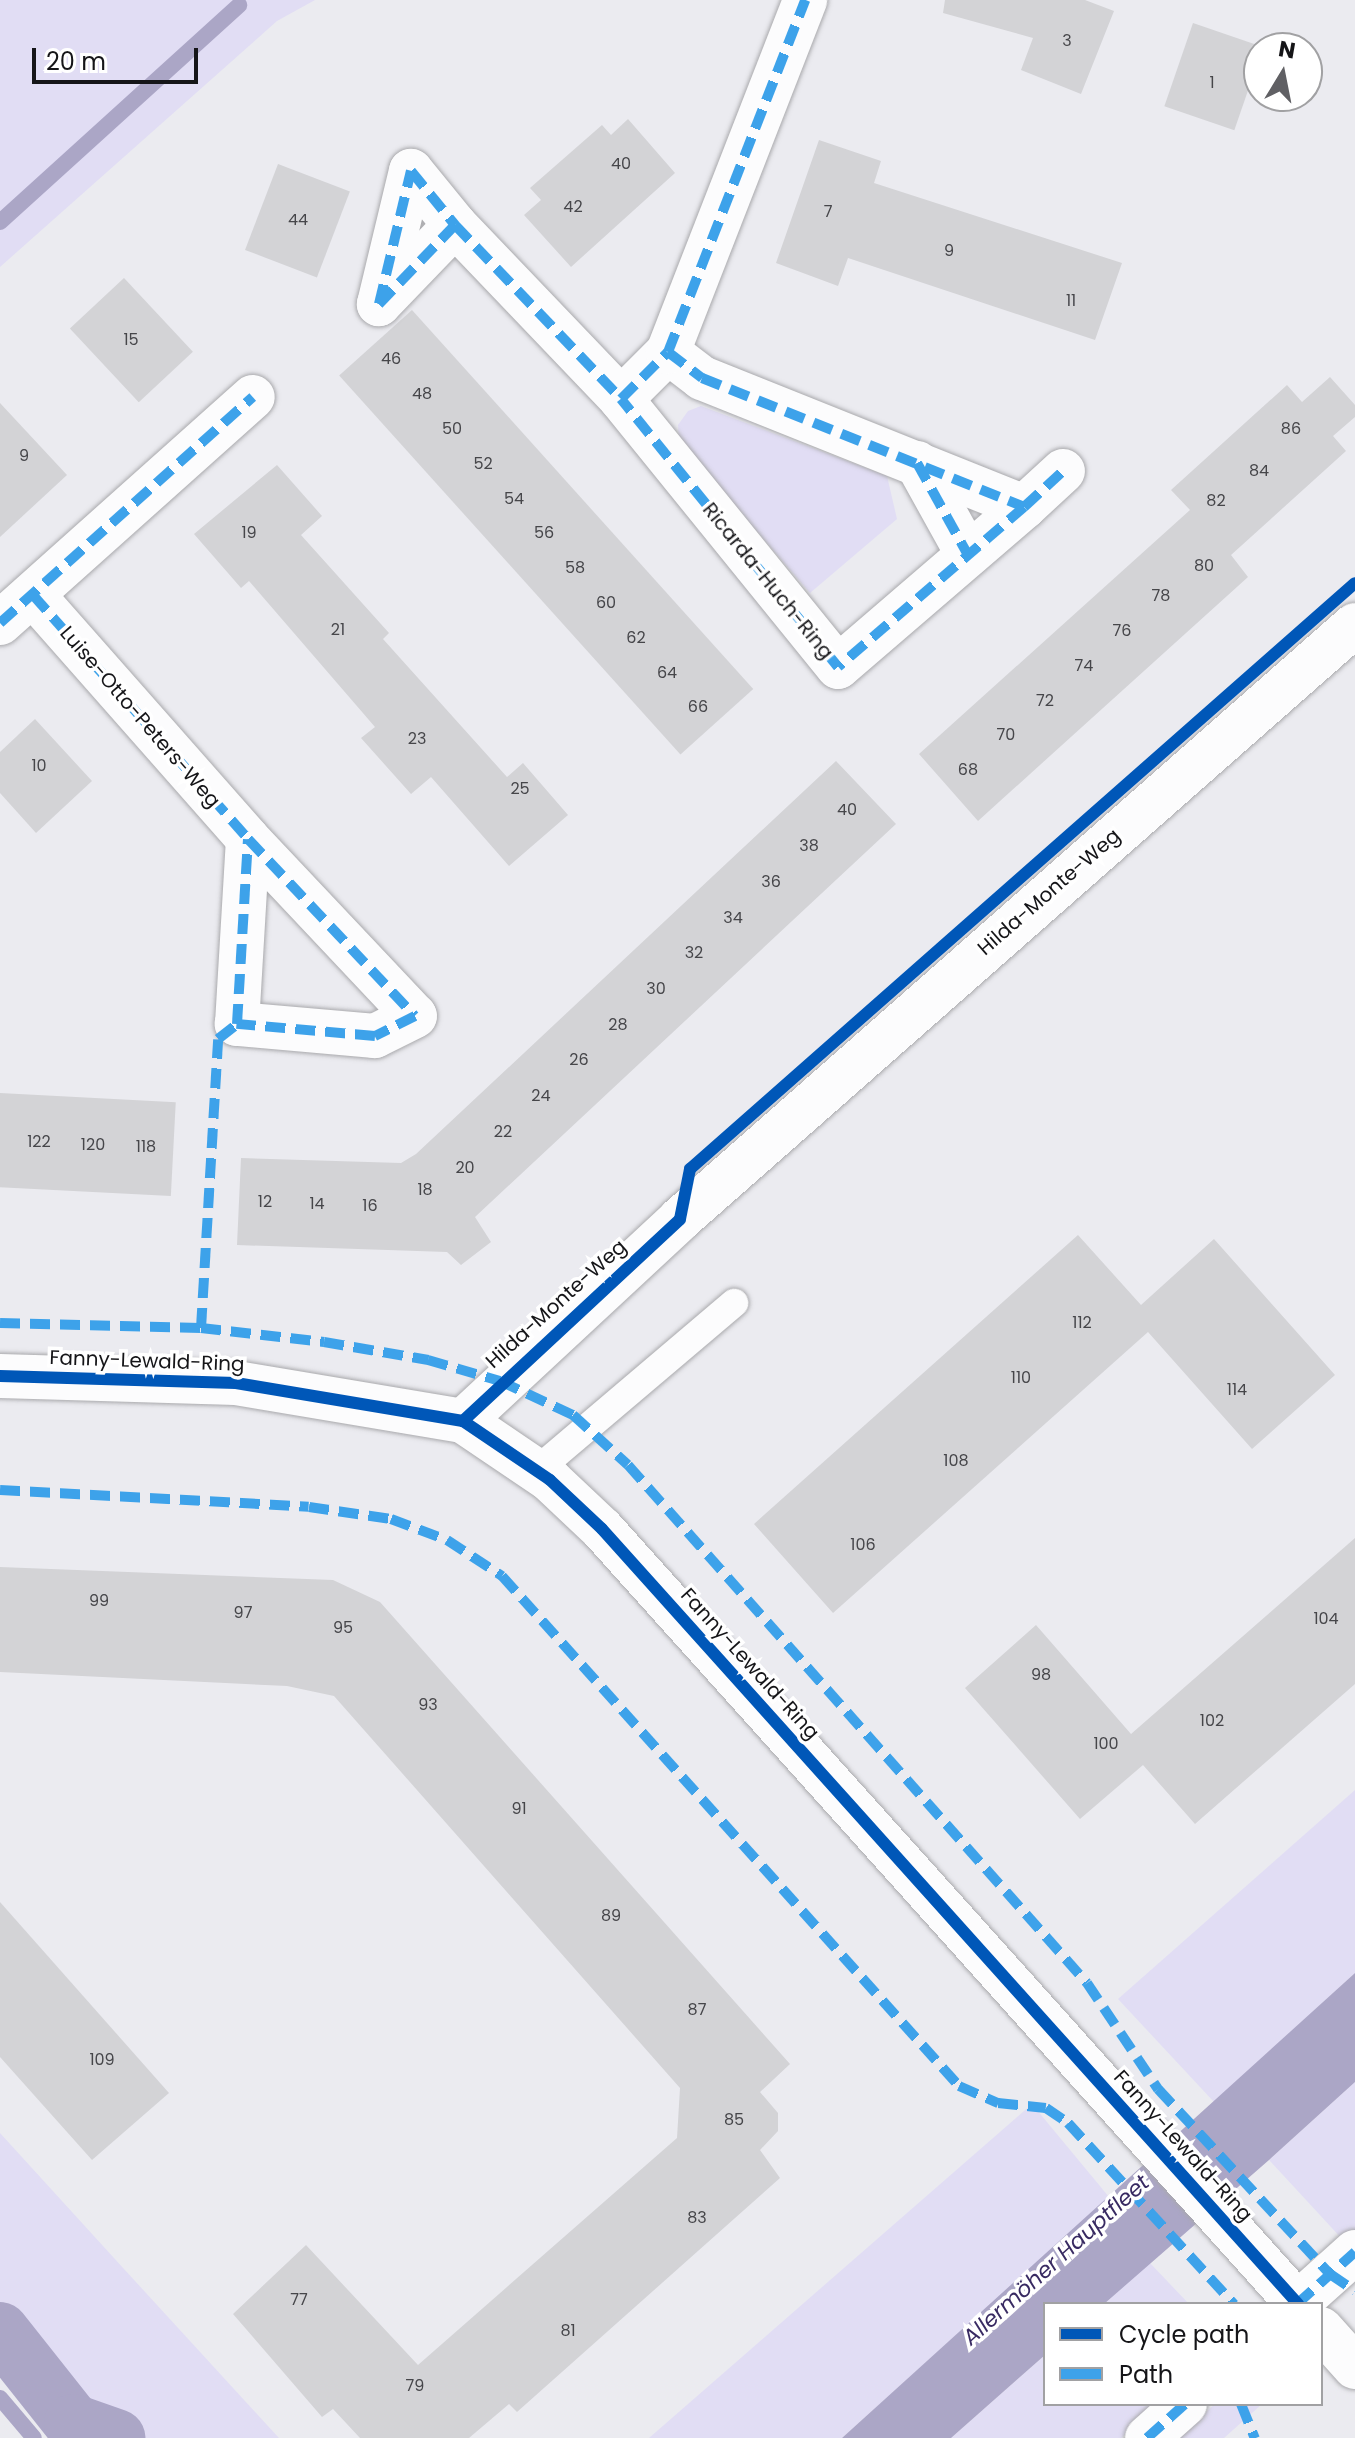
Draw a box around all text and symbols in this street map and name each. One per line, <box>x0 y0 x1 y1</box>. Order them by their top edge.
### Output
house number: 3 <box>1062 31 1072 51</box>
scale bar <box>36 32 202 82</box>
north arrow <box>1243 32 1323 112</box>
text: N <box>1276 33 1298 67</box>
text: 20 m <box>46 45 106 78</box>
house number: 1 <box>1209 73 1215 93</box>
house number: 40 <box>611 154 631 174</box>
house number: 42 <box>563 197 583 217</box>
house number: 7 <box>824 202 832 222</box>
house number: 44 <box>288 210 308 230</box>
house number: 9 <box>944 241 954 261</box>
house number: 11 <box>1066 291 1076 311</box>
house number: 15 <box>123 330 139 350</box>
house number: 46 <box>381 349 401 369</box>
house number: 48 <box>412 384 432 404</box>
house number: 50 <box>442 419 462 439</box>
house number: 86 <box>1281 419 1301 439</box>
house number: 9 <box>19 446 29 466</box>
house number: 52 <box>473 454 493 474</box>
house number: 84 <box>1249 461 1269 481</box>
house number: 54 <box>504 489 524 509</box>
house number: 82 <box>1206 491 1226 511</box>
street label: Ricarda-Huch-Ring <box>698 498 838 664</box>
house number: 19 <box>241 523 257 543</box>
house number: 56 <box>534 523 554 543</box>
house number: 80 <box>1194 556 1214 576</box>
house number: 58 <box>565 558 585 578</box>
house number: 78 <box>1152 586 1170 606</box>
house number: 60 <box>596 593 616 613</box>
house number: 21 <box>331 620 345 640</box>
street label: Luise-Otto-Peters-Weg <box>55 621 225 813</box>
house number: 76 <box>1113 621 1131 641</box>
house number: 62 <box>626 628 646 648</box>
house number: 74 <box>1075 656 1093 676</box>
house number: 64 <box>657 663 677 683</box>
house number: 72 <box>1036 691 1054 711</box>
house number: 66 <box>688 697 708 717</box>
house number: 70 <box>997 725 1015 745</box>
house number: 23 <box>408 729 426 749</box>
house number: 10 <box>31 756 47 776</box>
house number: 68 <box>958 760 978 780</box>
house number: 25 <box>510 779 530 799</box>
house number: 40 <box>837 800 857 820</box>
street label: Hilda-Monte-Weg <box>973 824 1125 960</box>
house number: 38 <box>799 836 819 856</box>
house number: 36 <box>761 872 781 892</box>
house number: 34 <box>723 908 743 928</box>
house number: 32 <box>685 943 703 963</box>
house number: 30 <box>646 979 666 999</box>
house number: 28 <box>608 1015 628 1035</box>
house number: 26 <box>569 1050 589 1070</box>
house number: 24 <box>531 1086 551 1106</box>
house number: 22 <box>494 1122 512 1142</box>
house number: 122 <box>27 1132 51 1152</box>
house number: 120 <box>81 1135 105 1155</box>
house number: 118 <box>136 1137 156 1157</box>
house number: 20 <box>455 1158 475 1178</box>
house number: 18 <box>417 1180 433 1200</box>
house number: 12 <box>258 1192 272 1212</box>
house number: 14 <box>309 1194 325 1214</box>
house number: 16 <box>362 1196 378 1216</box>
street label: Hilda-Monte-Weg <box>481 1235 631 1373</box>
house number: 112 <box>1072 1313 1092 1333</box>
street label: Fanny-Lewald-Ring <box>49 1346 245 1376</box>
house number: 110 <box>1011 1368 1031 1388</box>
house number: 114 <box>1227 1380 1247 1400</box>
house number: 108 <box>943 1451 969 1471</box>
house number: 106 <box>850 1535 876 1555</box>
street label: Fanny-Lewald-Ring <box>676 1583 824 1745</box>
house number: 99 <box>89 1591 109 1611</box>
house number: 97 <box>234 1603 252 1623</box>
house number: 104 <box>1313 1609 1339 1629</box>
house number: 95 <box>333 1618 353 1638</box>
house number: 98 <box>1031 1665 1051 1685</box>
house number: 93 <box>418 1695 438 1715</box>
house number: 102 <box>1200 1711 1224 1731</box>
house number: 100 <box>1093 1734 1119 1754</box>
house number: 91 <box>511 1799 527 1819</box>
house number: 89 <box>601 1906 621 1926</box>
house number: 87 <box>688 2000 706 2020</box>
house number: 109 <box>89 2050 115 2070</box>
street label: Fanny-Lewald-Ring <box>1109 2065 1257 2227</box>
house number: 85 <box>724 2110 744 2130</box>
water label: Allermöher Hauptfleet <box>957 2169 1155 2351</box>
house number: 83 <box>687 2208 707 2228</box>
house number: 77 <box>290 2290 308 2310</box>
legend <box>1043 2302 1323 2406</box>
text: Cycle path <box>1119 2318 1249 2351</box>
house number: 81 <box>560 2321 576 2341</box>
text: Path <box>1119 2358 1173 2391</box>
house number: 79 <box>406 2376 424 2396</box>

